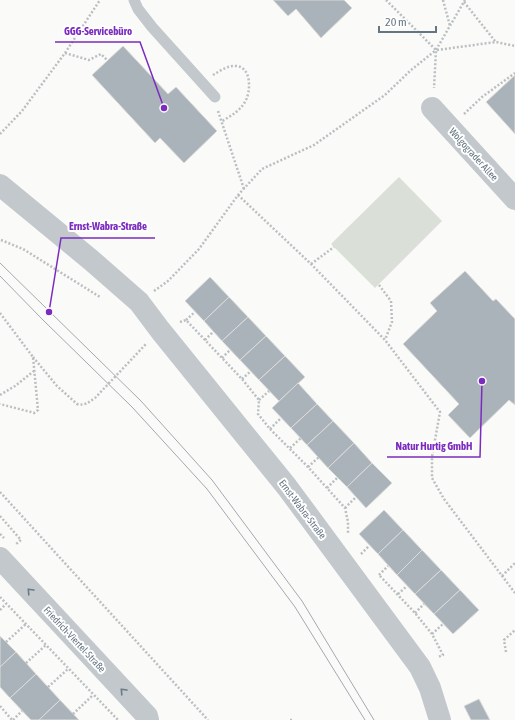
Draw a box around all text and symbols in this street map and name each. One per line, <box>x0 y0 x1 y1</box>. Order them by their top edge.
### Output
scale bar <box>379 8 436 34</box>
text: 20 m <box>385 15 407 29</box>
callout: GGG-Servicebüro <box>55 19 140 42</box>
text: GGG-Servicebüro <box>64 25 132 37</box>
street label: Wolgograder Allee <box>447 126 501 183</box>
callout: Ernst-Wabra-Straße <box>61 215 155 238</box>
text: Ernst-Wabra-Straße <box>69 220 147 232</box>
callout: Natur Hurtig GmbH <box>387 434 480 457</box>
text: Natur Hurtig GmbH <box>396 440 472 452</box>
street label: Ernst-Wabra-Straße <box>277 478 329 541</box>
one-way arrow <box>28 588 35 596</box>
street label: Friedrich-Viertel-Straße <box>41 604 108 675</box>
one-way arrow <box>121 688 128 695</box>

